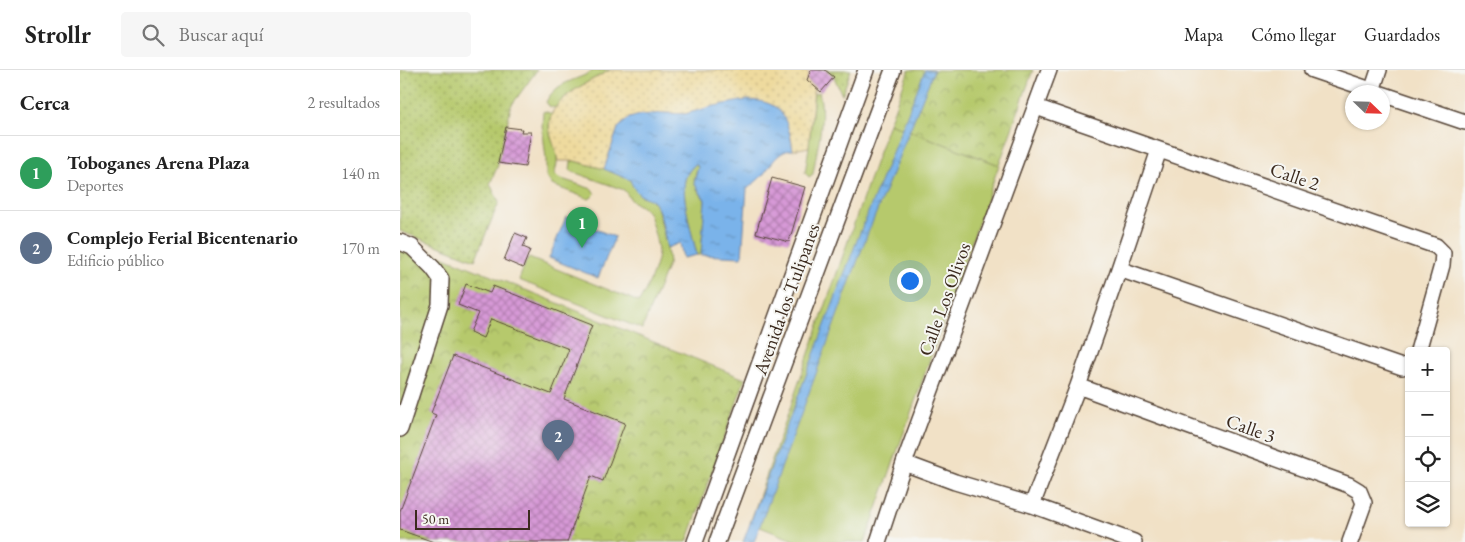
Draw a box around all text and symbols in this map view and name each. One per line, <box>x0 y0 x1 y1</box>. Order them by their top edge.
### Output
search box <box>121 12 471 57</box>
text: Strollr <box>25 19 91 50</box>
icon: search <box>139 21 167 49</box>
text: Buscar aquí <box>179 22 263 47</box>
text: Mapa <box>1184 23 1223 46</box>
text: Cómo llegar <box>1251 23 1336 46</box>
text: Guardados <box>1364 23 1440 46</box>
north arrow <box>1345 85 1390 130</box>
text: Cerca <box>20 89 70 116</box>
text: 2 resultados <box>308 92 380 113</box>
text: Toboganes Arena Plaza <box>67 150 249 175</box>
street label: Calle 2 <box>1267 156 1323 197</box>
text: 1 <box>32 163 40 184</box>
text: 140 m <box>341 163 380 184</box>
text: Deportes <box>67 175 123 196</box>
pin: 1 <box>566 207 598 248</box>
street label: Avenida los Tulipanes <box>747 220 825 379</box>
text: Complejo Ferial Bicentenario <box>67 225 298 250</box>
text: 2 <box>32 238 40 259</box>
text: 170 m <box>341 238 380 259</box>
street label: Calle Los Olivos <box>912 239 977 359</box>
text: Edificio público <box>67 250 164 271</box>
your location <box>897 268 923 294</box>
map controls <box>1405 347 1450 527</box>
button: + <box>1405 347 1450 392</box>
button: − <box>1405 392 1450 437</box>
street label: Calle 3 <box>1223 408 1279 449</box>
pin: 2 <box>542 420 574 461</box>
button: locate <box>1405 437 1450 482</box>
button: layers <box>1405 482 1450 527</box>
scale bar <box>415 507 530 530</box>
text: 50 m <box>422 510 449 528</box>

